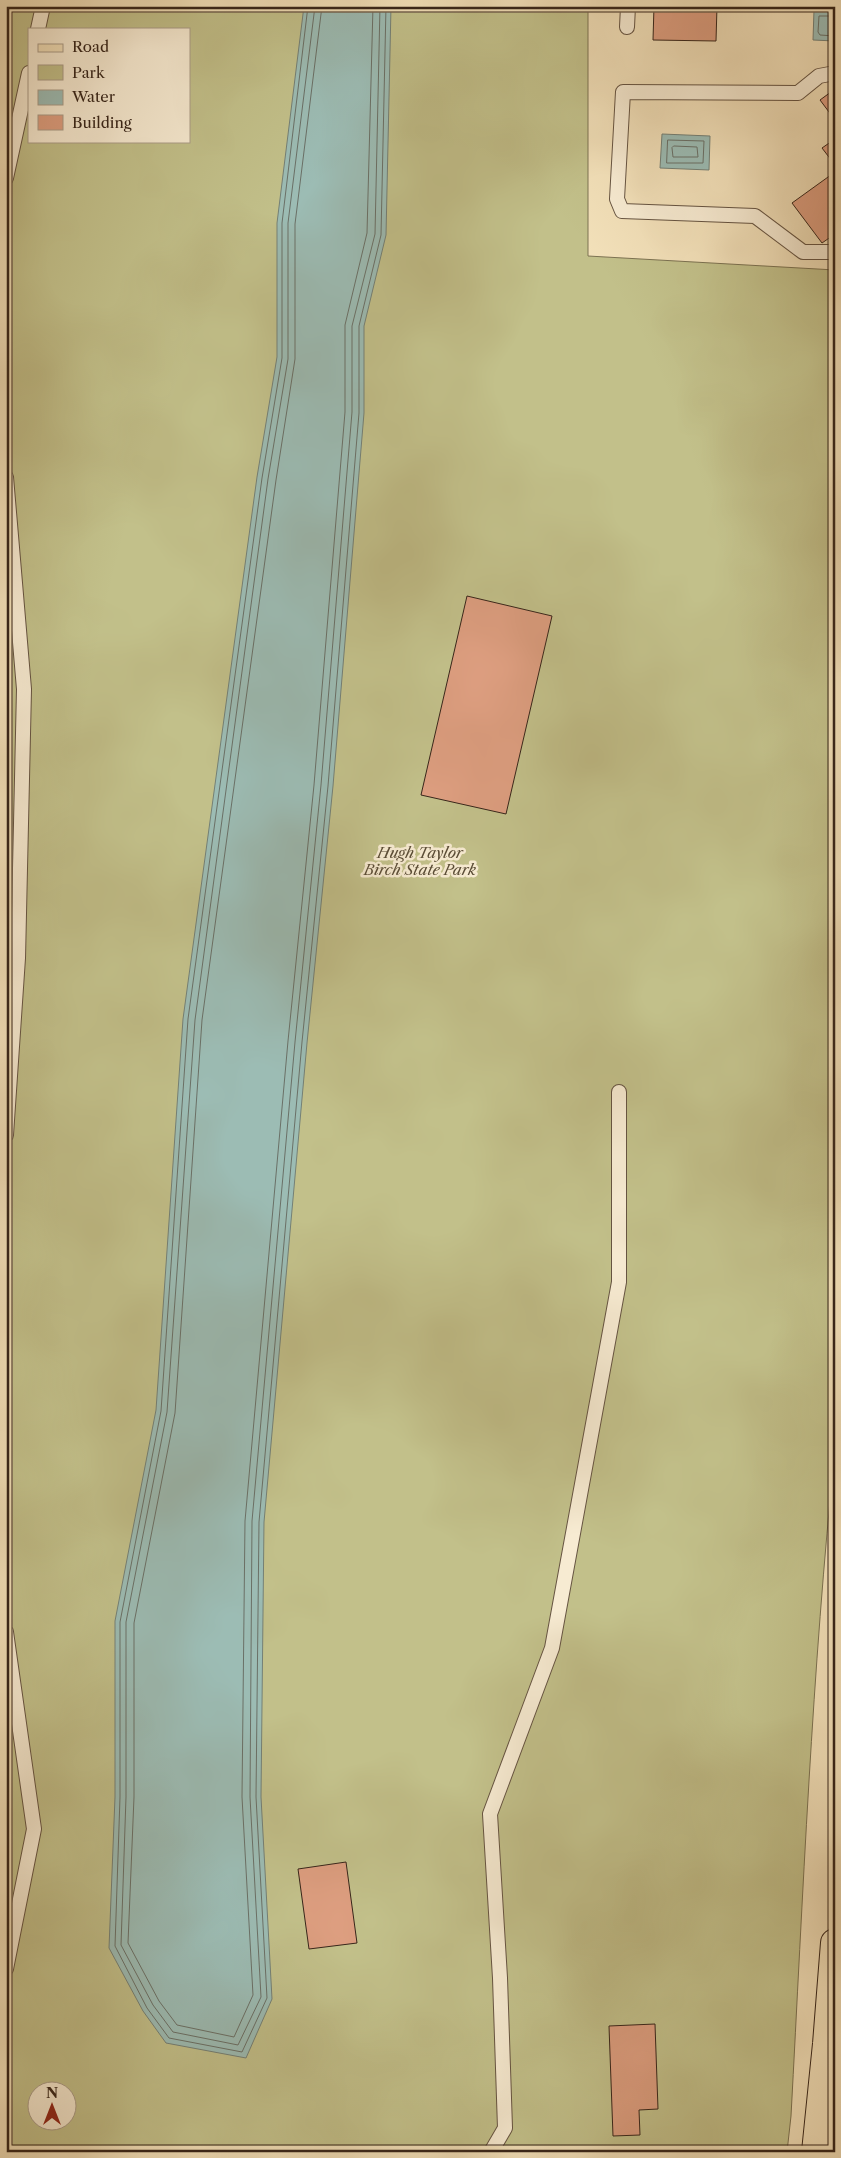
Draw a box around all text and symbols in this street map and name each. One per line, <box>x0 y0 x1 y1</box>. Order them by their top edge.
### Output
legend <box>28 28 190 142</box>
text: Road <box>72 37 109 56</box>
text: Park <box>72 63 106 82</box>
text: Water <box>71 87 116 106</box>
text: Building <box>72 113 132 132</box>
park label: Hugh Taylor Birch State Park <box>363 843 476 879</box>
north arrow <box>28 2080 78 2130</box>
text: N <box>46 2084 58 2102</box>

